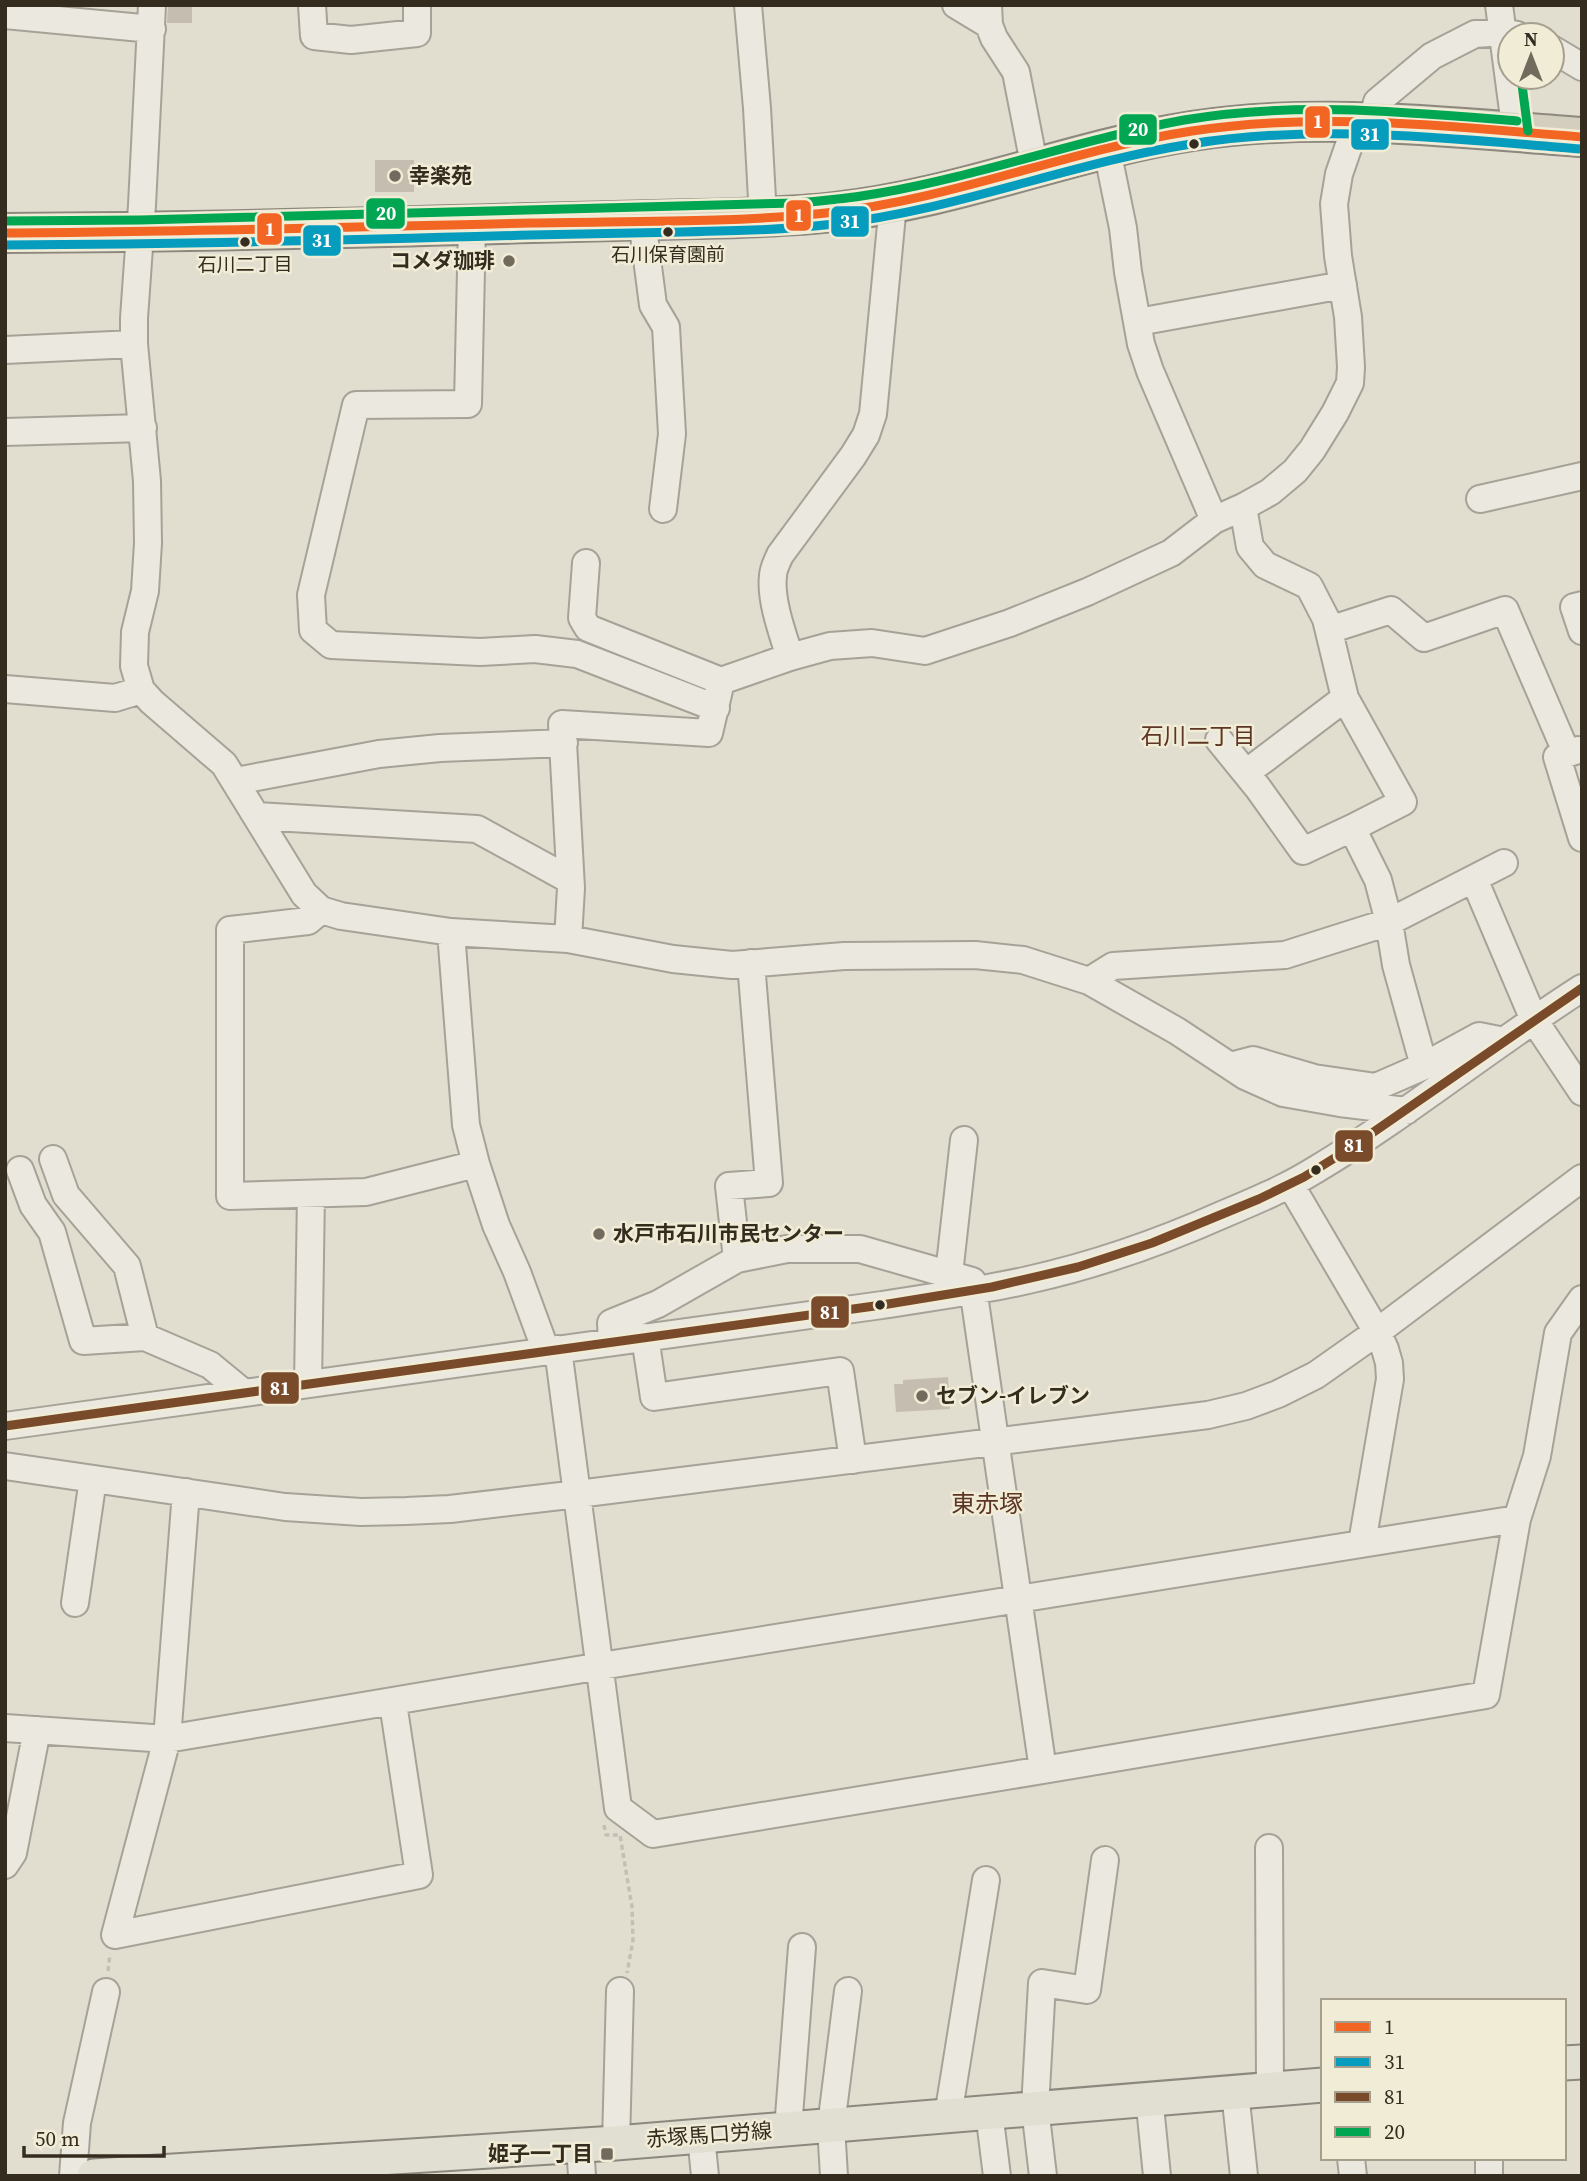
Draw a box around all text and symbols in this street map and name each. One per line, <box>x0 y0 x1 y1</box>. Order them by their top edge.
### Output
north arrow <box>1496 21 1566 91</box>
text: N <box>1524 26 1538 52</box>
line badge: 1 <box>1304 105 1331 139</box>
text: 1 <box>1313 108 1323 134</box>
line badge: 20 <box>1118 113 1158 146</box>
text: 20 <box>1128 116 1148 142</box>
line badge: 31 <box>1350 118 1390 151</box>
text: 31 <box>1360 121 1380 147</box>
unlabelled marker <box>1187 137 1201 151</box>
place label: 幸楽苑 <box>409 161 472 190</box>
marker: 幸楽苑 <box>387 168 403 184</box>
line badge: 20 <box>365 197 406 230</box>
line badge: 1 <box>785 199 812 232</box>
text: 20 <box>376 200 396 226</box>
text: 1 <box>794 202 804 228</box>
line badge: 31 <box>830 205 870 238</box>
text: 31 <box>840 208 860 234</box>
line badge: 1 <box>256 212 283 246</box>
text: 1 <box>265 216 275 242</box>
line badge: 31 <box>302 224 342 257</box>
marker: 石川保育園前 <box>661 225 675 239</box>
text: 31 <box>312 227 332 253</box>
marker: 石川二丁目 <box>238 235 252 249</box>
place label: 石川保育園前 <box>611 241 725 267</box>
place label: コメダ珈琲 <box>390 246 495 275</box>
place label: 石川二丁目 <box>197 251 293 277</box>
marker: コメダ珈琲 <box>501 253 517 269</box>
district label: 石川二丁目 <box>1141 720 1256 752</box>
line badge: 81 <box>1334 1129 1374 1163</box>
text: 81 <box>1344 1132 1364 1158</box>
unlabelled marker <box>1309 1163 1323 1177</box>
place label: 水戸市石川市民センター <box>613 1219 844 1248</box>
marker: 水戸市石川市民センター <box>591 1226 607 1242</box>
line badge: 81 <box>810 1295 850 1329</box>
unlabelled marker <box>873 1298 887 1312</box>
text: 81 <box>820 1299 840 1325</box>
line badge: 81 <box>260 1371 300 1405</box>
text: 81 <box>270 1375 290 1401</box>
place label: セブン-イレブン <box>936 1381 1090 1410</box>
marker: セブン-イレブン <box>914 1388 930 1404</box>
district label: 東赤塚 <box>951 1487 1023 1520</box>
legend <box>1321 1999 1566 2160</box>
text: 1 <box>1384 2012 1395 2041</box>
text: 31 <box>1384 2047 1405 2076</box>
text: 81 <box>1384 2082 1405 2111</box>
scale bar <box>24 2114 164 2158</box>
street label: 赤塚馬口労線 <box>645 2116 773 2153</box>
text: 20 <box>1384 2117 1405 2146</box>
text: 50 m <box>35 2124 80 2153</box>
place label: 姫子一丁目 <box>488 2139 593 2168</box>
marker: 姫子一丁目 <box>599 2146 615 2162</box>

